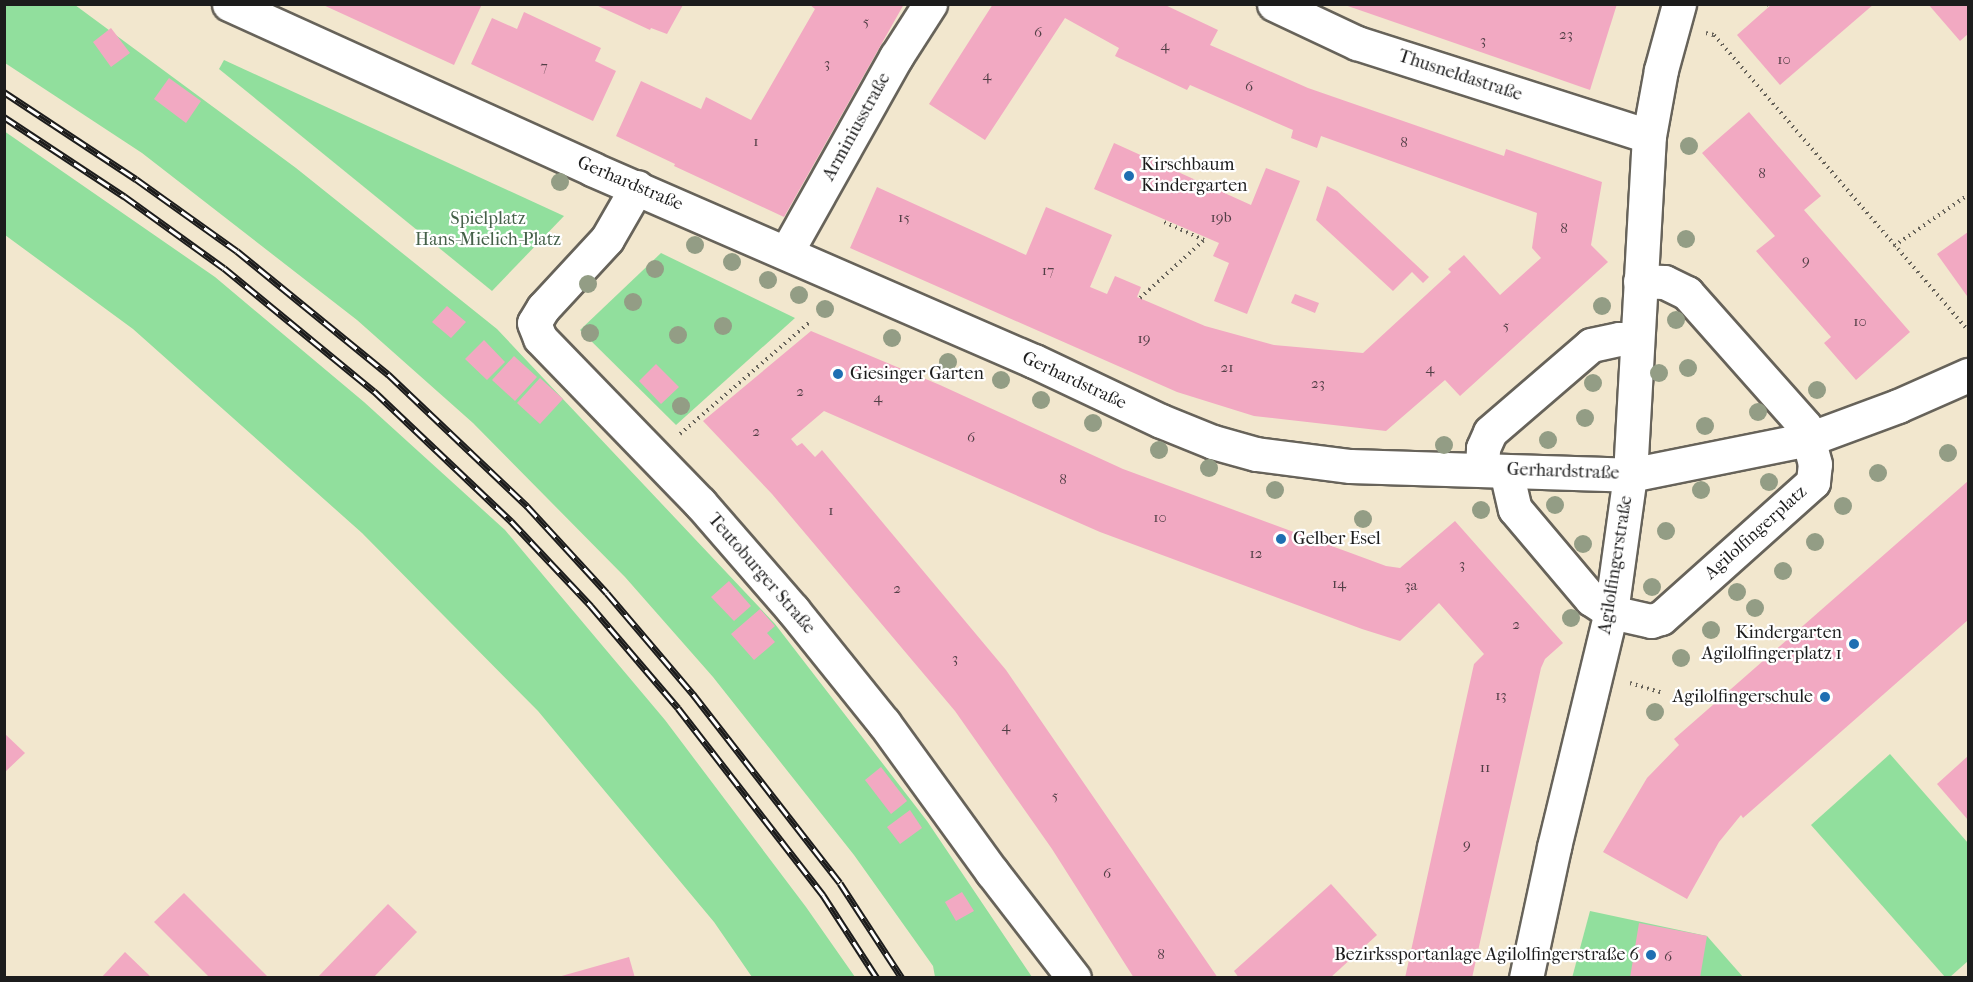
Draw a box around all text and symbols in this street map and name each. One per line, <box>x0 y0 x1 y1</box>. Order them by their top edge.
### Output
house number: 5 <box>863 13 869 31</box>
house number: 6 <box>1034 24 1042 42</box>
house number: 23 <box>1559 26 1573 44</box>
house number: 3 <box>1480 32 1486 50</box>
house number: 4 <box>1161 37 1169 55</box>
street label: Thusneldastraße <box>1395 46 1525 106</box>
house number: 10 <box>1777 51 1791 69</box>
house number: 3 <box>824 55 830 73</box>
house number: 7 <box>540 58 548 76</box>
house number: 4 <box>983 67 991 85</box>
street label: Arminiusstraße <box>818 69 896 185</box>
house number: 6 <box>1245 78 1253 96</box>
house number: 1 <box>753 133 759 151</box>
house number: 8 <box>1400 134 1408 152</box>
street label: Gerhardstraße <box>574 152 686 216</box>
place label: Kirschbaum Kindergarten <box>1141 155 1248 198</box>
house number: 8 <box>1758 165 1766 183</box>
marker: Kirschbaum Kindergarten <box>1122 169 1136 183</box>
park label: Spielplatz Hans-Mielich-Platz <box>415 209 561 252</box>
house number: 15 <box>898 209 910 227</box>
house number: 19b <box>1210 209 1232 227</box>
house number: 8 <box>1560 220 1568 238</box>
house number: 9 <box>1802 252 1810 270</box>
house number: 17 <box>1042 262 1054 280</box>
house number: 10 <box>1853 313 1867 331</box>
house number: 5 <box>1503 317 1509 335</box>
house number: 19 <box>1137 330 1151 348</box>
street label: Gerhardstraße <box>1018 347 1130 415</box>
house number: 21 <box>1220 359 1234 377</box>
house number: 4 <box>1426 360 1434 378</box>
place label: Giesinger Garten <box>850 363 984 385</box>
marker: Giesinger Garten <box>831 367 845 381</box>
house number: 23 <box>1311 375 1325 393</box>
house number: 2 <box>796 383 804 401</box>
house number: 4 <box>874 389 882 407</box>
house number: 2 <box>752 423 760 441</box>
house number: 6 <box>967 429 975 447</box>
street label: Gerhardstraße <box>1506 459 1620 485</box>
house number: 8 <box>1059 471 1067 489</box>
street label: Agilolfingerplatz <box>1700 482 1812 584</box>
street label: Agilolfingerstraße <box>1594 494 1638 636</box>
house number: 1 <box>828 502 834 520</box>
street label: Teutoburger Straße <box>703 509 819 639</box>
house number: 10 <box>1153 509 1167 527</box>
place label: Gelber Esel <box>1293 528 1381 550</box>
marker: Gelber Esel <box>1274 532 1288 546</box>
house number: 12 <box>1249 545 1263 563</box>
house number: 3 <box>1459 556 1465 574</box>
house number: 14 <box>1332 575 1346 593</box>
house number: 3a <box>1404 577 1418 595</box>
house number: 2 <box>893 580 901 598</box>
house number: 2 <box>1512 616 1520 634</box>
place label: Kindergarten Agilolfingerplatz 1 <box>1702 623 1842 666</box>
marker: Kindergarten Agilolfingerplatz 1 <box>1847 637 1861 651</box>
house number: 3 <box>952 650 958 668</box>
place label: Agilolfingerschule <box>1673 686 1813 708</box>
house number: 13 <box>1495 687 1507 705</box>
marker: Agilolfingerschule <box>1818 690 1832 704</box>
house number: 4 <box>1002 718 1010 736</box>
house number: 11 <box>1480 759 1490 777</box>
house number: 5 <box>1052 787 1058 805</box>
house number: 9 <box>1463 836 1471 854</box>
house number: 6 <box>1103 865 1111 883</box>
place label: Bezirkssportanlage Agilolfingerstraße 6 <box>1334 944 1639 966</box>
house number: 8 <box>1157 946 1165 964</box>
marker: Bezirkssportanlage Agilolfingerstraße 6 <box>1644 948 1658 962</box>
house number: 6 <box>1664 948 1672 966</box>

